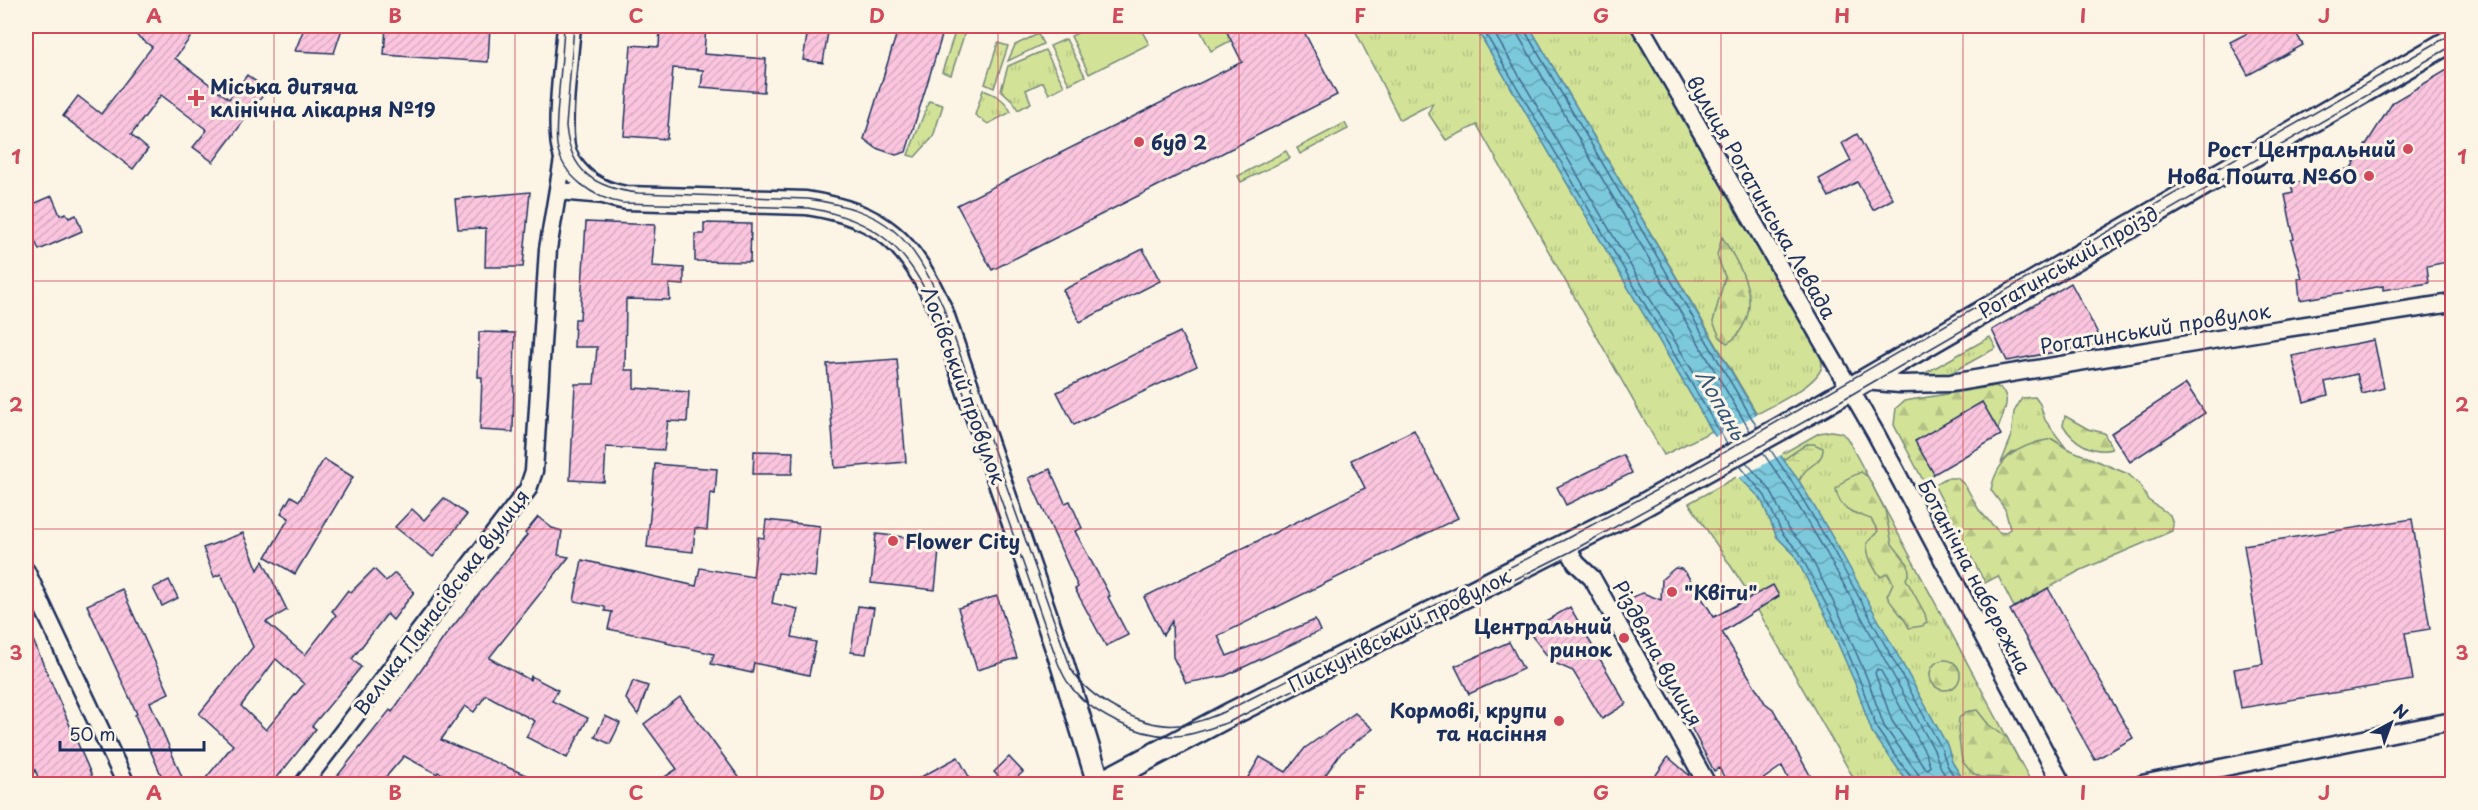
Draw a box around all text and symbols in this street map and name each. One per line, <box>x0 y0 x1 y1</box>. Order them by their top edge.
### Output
text: A <box>146 0 162 30</box>
text: B <box>388 0 402 30</box>
text: C <box>628 0 644 30</box>
text: D <box>869 0 885 30</box>
text: E <box>1112 0 1124 30</box>
text: F <box>1354 0 1366 30</box>
text: G <box>1593 0 1609 30</box>
text: H <box>1834 0 1850 30</box>
text: I <box>2080 0 2086 30</box>
text: J <box>2318 0 2330 30</box>
street label: вулиця Рогатинська Левада <box>1680 70 1844 325</box>
place label: Міська дитяча клінічна лікарня №19 <box>210 71 436 124</box>
marker: Міська дитяча клінічна лікарня №19 <box>187 89 205 107</box>
place label: буд 2 <box>1151 127 1207 157</box>
place label: Рост Центральний <box>2207 134 2396 164</box>
marker: буд 2 <box>1132 135 1146 149</box>
text: 1 <box>11 141 21 171</box>
text: 1 <box>2457 141 2467 171</box>
marker: Рост Центральний <box>2401 142 2415 156</box>
place label: Нова Пошта №60 <box>2167 161 2357 191</box>
marker: Нова Пошта №60 <box>2362 169 2376 183</box>
street label: Рогатинський проїзд <box>1972 198 2164 326</box>
street label: Лосівський провулок <box>914 282 1014 488</box>
street label: Рогатинський провулок <box>2037 295 2273 361</box>
water label: Лопань <box>1689 363 1756 447</box>
text: 2 <box>9 389 23 419</box>
text: 2 <box>2455 389 2469 419</box>
street label: Ботанічна набережна <box>1911 473 2039 679</box>
street label: Велика Панасівська вулиця <box>346 483 536 721</box>
place label: Flower City <box>905 526 1020 556</box>
marker: Flower City <box>886 534 900 548</box>
street label: Пискунівський провулок <box>1282 561 1516 699</box>
street label: Різдвяна вулиця <box>1605 575 1711 731</box>
place label: "Квіти" <box>1684 577 1757 607</box>
marker: "Квіти" <box>1665 585 1679 599</box>
place label: Центральний ринок <box>1474 611 1612 664</box>
marker: Центральний ринок <box>1617 631 1631 645</box>
text: 3 <box>9 637 23 667</box>
text: 3 <box>2455 637 2469 667</box>
north arrow <box>2361 693 2421 753</box>
place label: Кормові, крупи та насіння <box>1390 695 1547 748</box>
text: N <box>2389 698 2414 724</box>
scale bar <box>60 714 204 752</box>
marker: Кормові, крупи та насіння <box>1552 714 1566 728</box>
text: 50 m <box>69 720 116 747</box>
text: A <box>146 777 162 807</box>
text: B <box>388 777 402 807</box>
text: C <box>628 777 644 807</box>
text: D <box>869 777 885 807</box>
text: E <box>1112 777 1124 807</box>
text: F <box>1354 777 1366 807</box>
text: G <box>1593 777 1609 807</box>
text: H <box>1834 777 1850 807</box>
text: I <box>2080 777 2086 807</box>
text: J <box>2318 777 2330 807</box>

